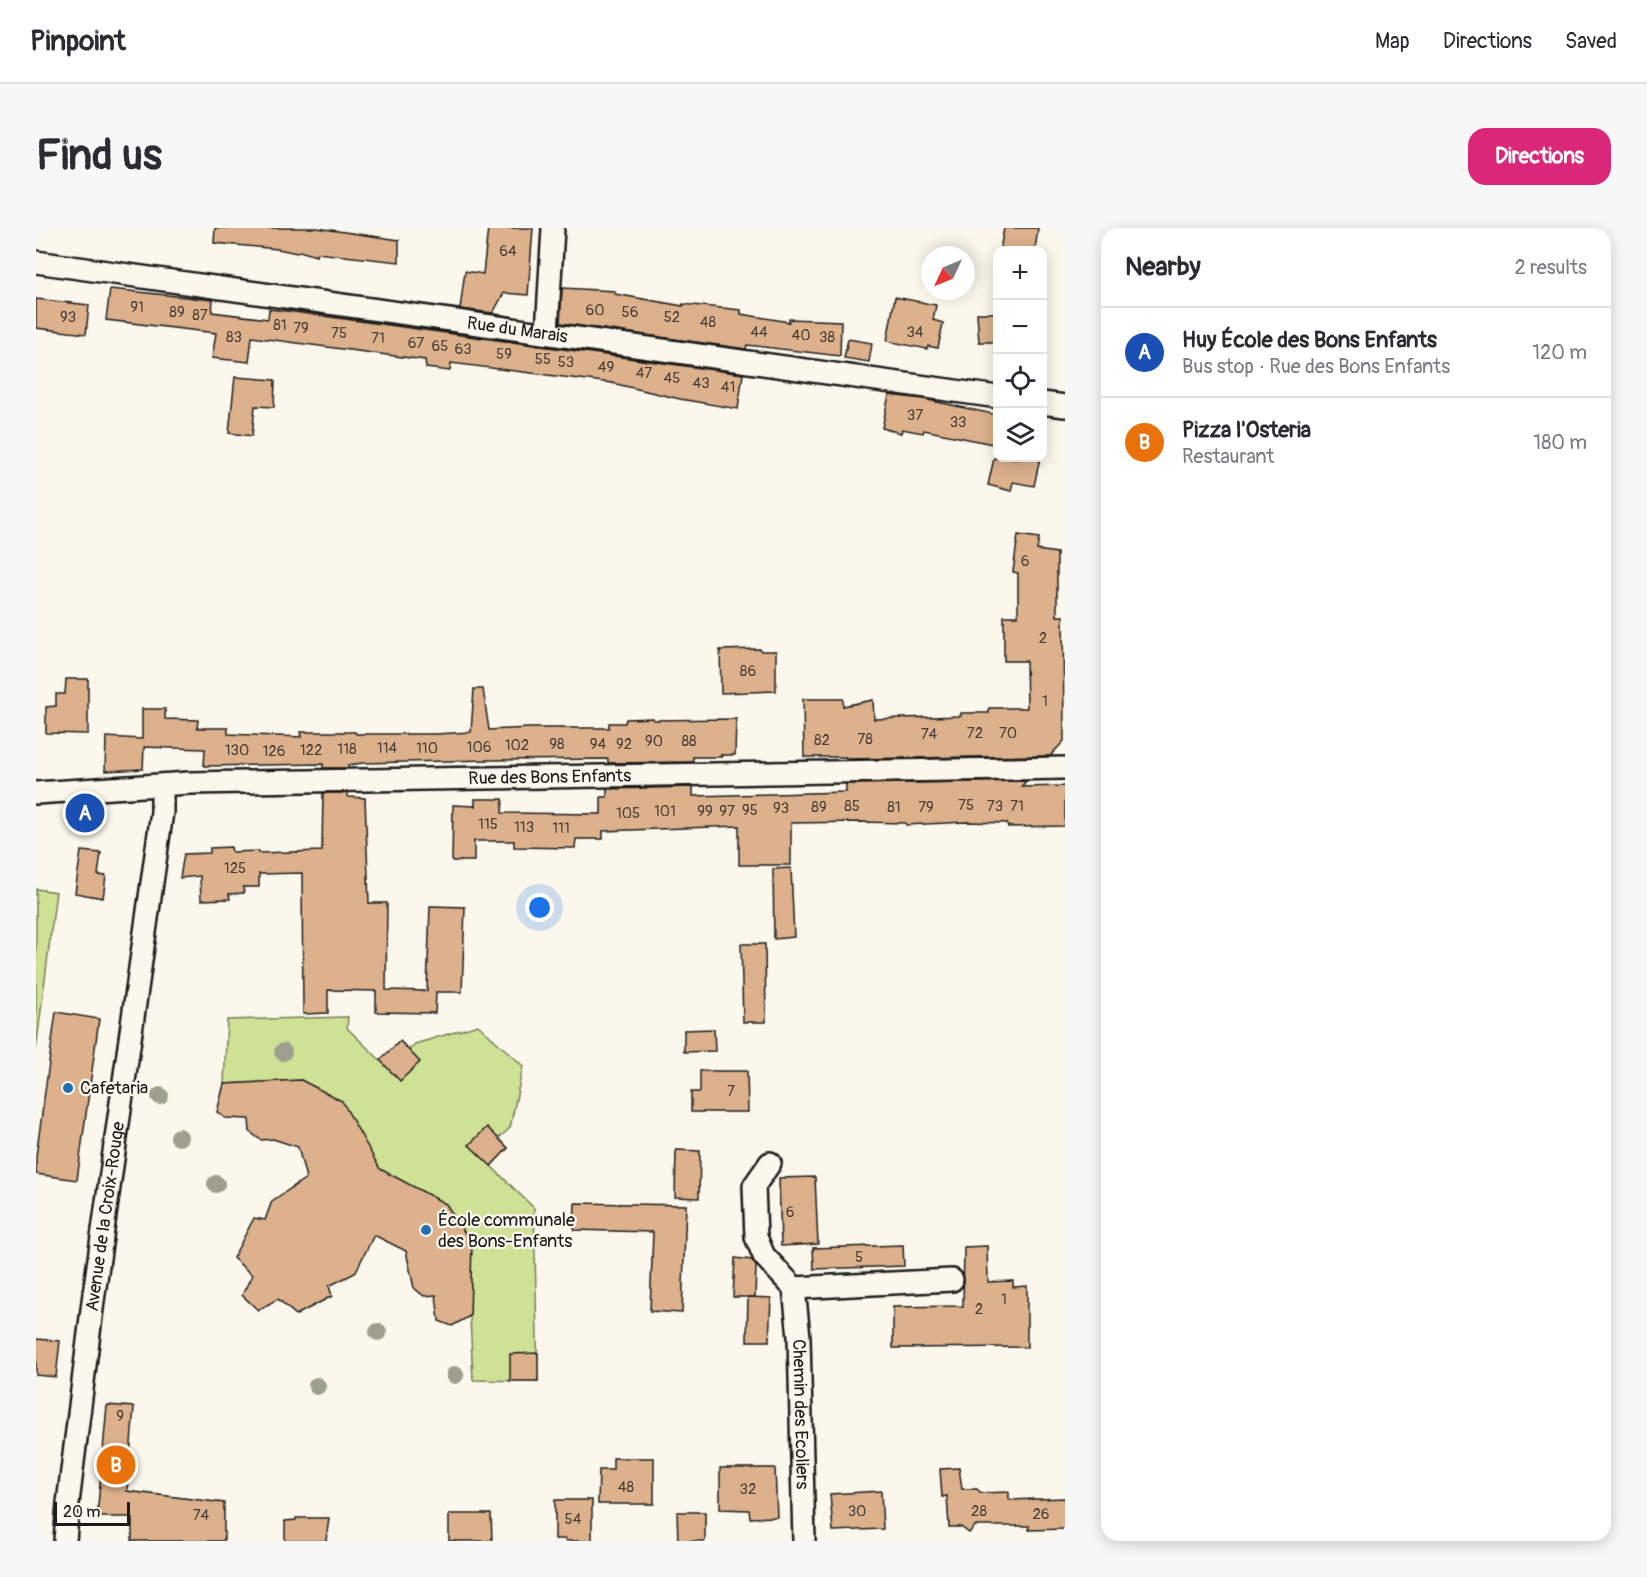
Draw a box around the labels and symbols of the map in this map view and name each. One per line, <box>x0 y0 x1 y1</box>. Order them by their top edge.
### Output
house number: 64 <box>499 242 517 261</box>
north arrow <box>921 246 975 300</box>
house number: 91 <box>130 298 144 317</box>
house number: 60 <box>586 301 604 320</box>
house number: 89 <box>169 303 185 322</box>
house number: 56 <box>622 303 638 322</box>
house number: 87 <box>192 306 208 325</box>
house number: 93 <box>60 308 76 327</box>
house number: 52 <box>664 308 680 327</box>
street label: Rue du Marais <box>465 311 569 348</box>
house number: 48 <box>700 313 717 332</box>
house number: 81 <box>273 316 287 335</box>
house number: 79 <box>293 319 309 338</box>
house number: 44 <box>750 323 768 342</box>
house number: 34 <box>906 323 924 342</box>
house number: 75 <box>331 324 347 343</box>
house number: 40 <box>792 326 810 345</box>
house number: 83 <box>226 328 242 347</box>
house number: 38 <box>819 328 835 347</box>
house number: 71 <box>371 329 385 348</box>
house number: 67 <box>408 334 424 353</box>
house number: 65 <box>432 337 448 356</box>
house number: 63 <box>454 340 472 359</box>
house number: 59 <box>496 345 512 364</box>
house number: 55 <box>535 350 551 369</box>
house number: 53 <box>558 353 574 372</box>
house number: 49 <box>598 358 614 377</box>
house number: 47 <box>636 364 652 383</box>
house number: 45 <box>664 369 680 388</box>
house number: 43 <box>692 374 710 393</box>
house number: 41 <box>721 378 735 397</box>
house number: 37 <box>907 406 923 425</box>
house number: 33 <box>950 413 966 432</box>
house number: 6 <box>1021 552 1029 571</box>
house number: 2 <box>1039 629 1047 648</box>
house number: 86 <box>740 662 756 681</box>
house number: 1 <box>1042 692 1048 711</box>
house number: 72 <box>967 724 983 743</box>
house number: 70 <box>999 724 1017 743</box>
house number: 74 <box>921 725 938 744</box>
house number: 78 <box>857 730 873 749</box>
house number: 82 <box>814 731 830 750</box>
house number: 90 <box>645 732 663 751</box>
house number: 88 <box>681 732 697 751</box>
house number: 98 <box>549 735 565 754</box>
house number: 94 <box>590 735 607 754</box>
house number: 92 <box>616 735 632 754</box>
house number: 102 <box>505 736 529 755</box>
house number: 106 <box>467 738 491 757</box>
house number: 114 <box>377 739 398 758</box>
house number: 110 <box>416 739 438 758</box>
house number: 118 <box>337 740 357 759</box>
house number: 130 <box>225 741 249 760</box>
house number: 122 <box>300 741 322 760</box>
house number: 126 <box>263 742 285 761</box>
street label: Rue des Bons Enfants <box>468 764 631 790</box>
pin: A <box>65 790 104 836</box>
house number: 75 <box>958 796 974 815</box>
house number: 85 <box>844 797 860 816</box>
house number: 73 <box>987 797 1003 816</box>
house number: 71 <box>1010 797 1024 816</box>
house number: 89 <box>811 798 827 817</box>
house number: 81 <box>887 798 901 817</box>
house number: 79 <box>918 798 934 817</box>
house number: 93 <box>773 799 789 818</box>
house number: 95 <box>742 801 758 820</box>
house number: 101 <box>654 802 676 821</box>
house number: 99 <box>697 802 713 821</box>
house number: 97 <box>719 802 735 821</box>
house number: 105 <box>616 804 640 823</box>
house number: 115 <box>478 815 498 834</box>
house number: 113 <box>514 818 534 837</box>
house number: 111 <box>552 819 570 838</box>
house number: 125 <box>224 859 246 878</box>
your location <box>525 893 554 922</box>
place label: Cafetaria <box>80 1077 148 1100</box>
marker: Cafetaria <box>61 1081 75 1095</box>
house number: 7 <box>727 1082 735 1101</box>
street label: Avenue de la Croix-Rouge <box>80 1120 130 1313</box>
house number: 6 <box>786 1203 794 1222</box>
place label: École communale des Bons-Enfants <box>438 1209 575 1253</box>
marker: École communale des Bons-Enfants <box>419 1223 433 1237</box>
house number: 5 <box>855 1248 863 1267</box>
house number: 1 <box>1001 1290 1007 1309</box>
house number: 2 <box>975 1300 983 1319</box>
street label: Chemin des Ecoliers <box>788 1339 814 1490</box>
house number: 9 <box>116 1407 124 1426</box>
pin: B <box>96 1442 136 1488</box>
house number: 48 <box>618 1478 635 1497</box>
house number: 32 <box>740 1480 756 1499</box>
scale bar <box>54 1499 130 1526</box>
house number: 30 <box>848 1502 866 1521</box>
house number: 28 <box>971 1502 987 1521</box>
house number: 26 <box>1032 1505 1050 1524</box>
house number: 74 <box>193 1506 210 1525</box>
house number: 54 <box>565 1510 582 1529</box>

